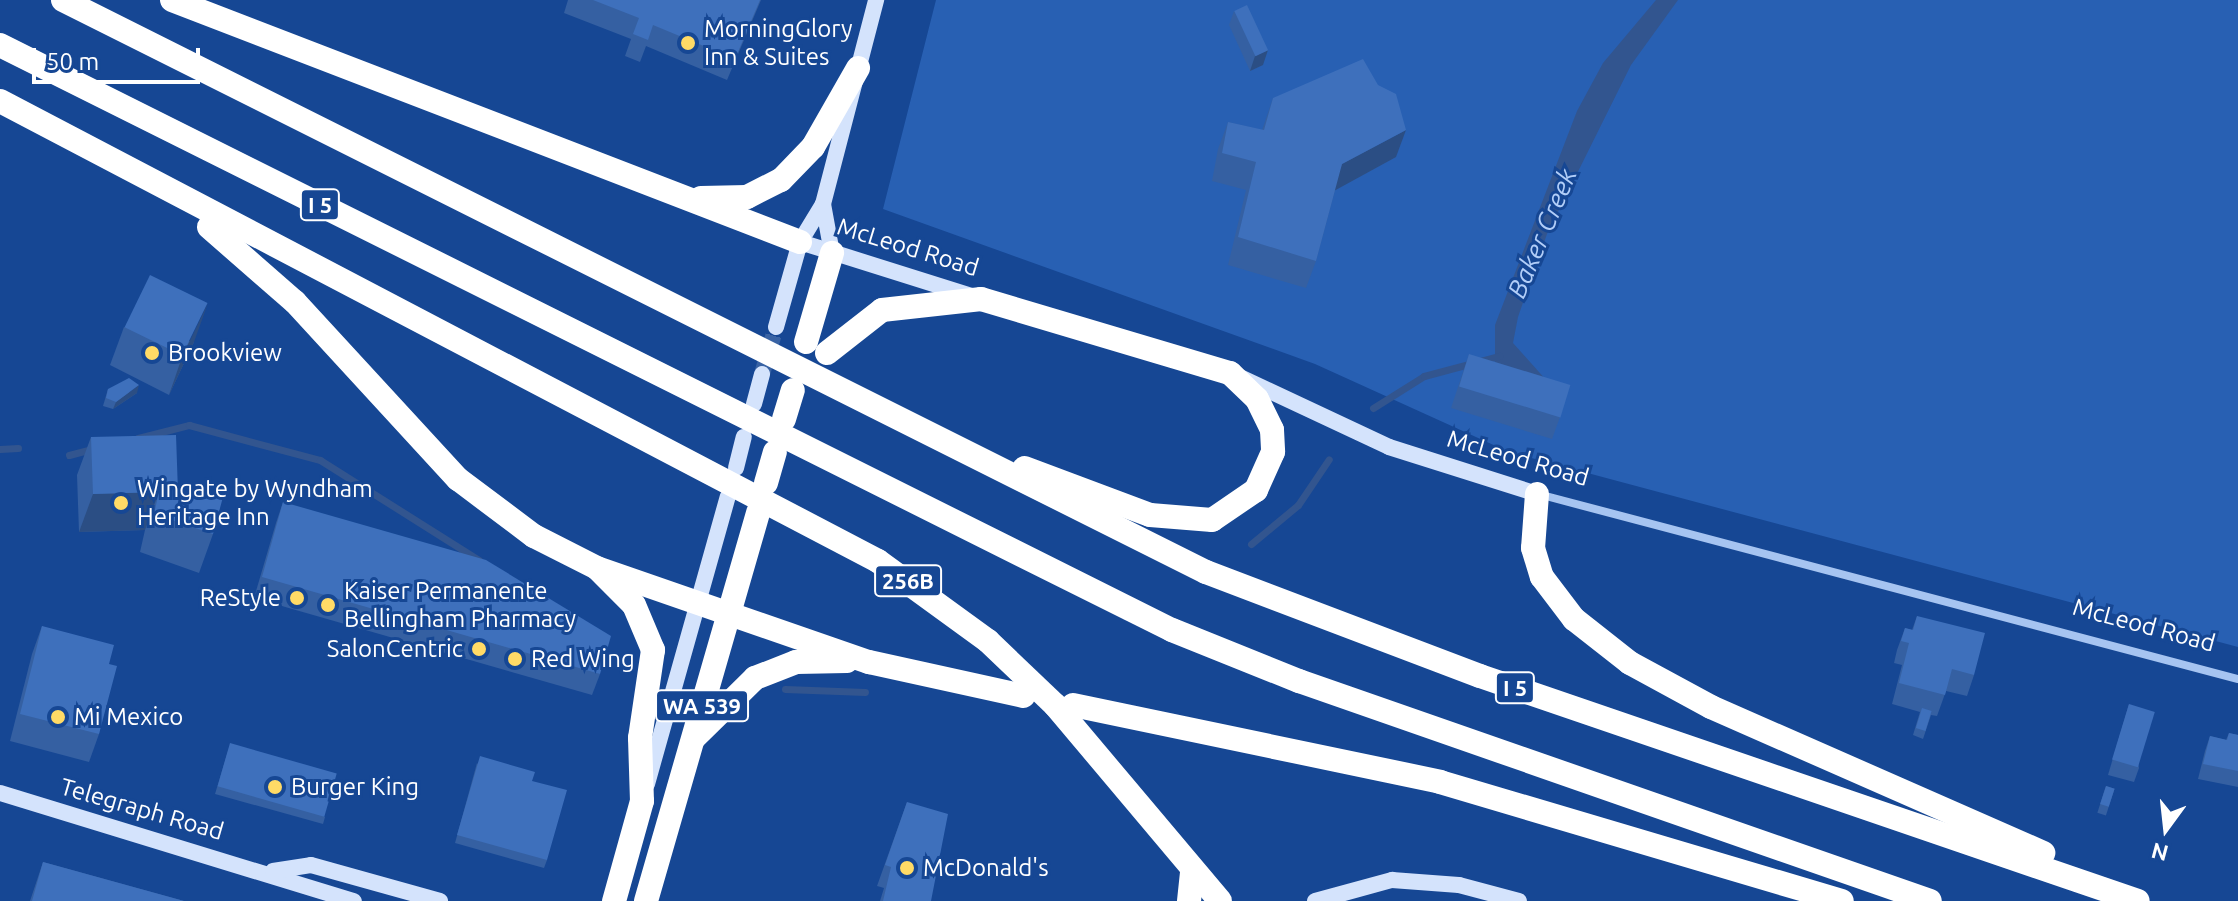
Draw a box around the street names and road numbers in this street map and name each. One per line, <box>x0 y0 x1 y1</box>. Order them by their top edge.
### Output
road number: I 5 <box>298 187 342 223</box>
street label: McLeod Road <box>834 212 982 282</box>
street label: McLeod Road <box>1444 424 1592 492</box>
road number: 256B <box>874 563 942 599</box>
street label: McLeod Road <box>2070 592 2218 658</box>
road number: I 5 <box>1493 670 1537 706</box>
road number: WA 539 <box>654 688 750 724</box>
street label: Telegraph Road <box>57 772 227 846</box>

